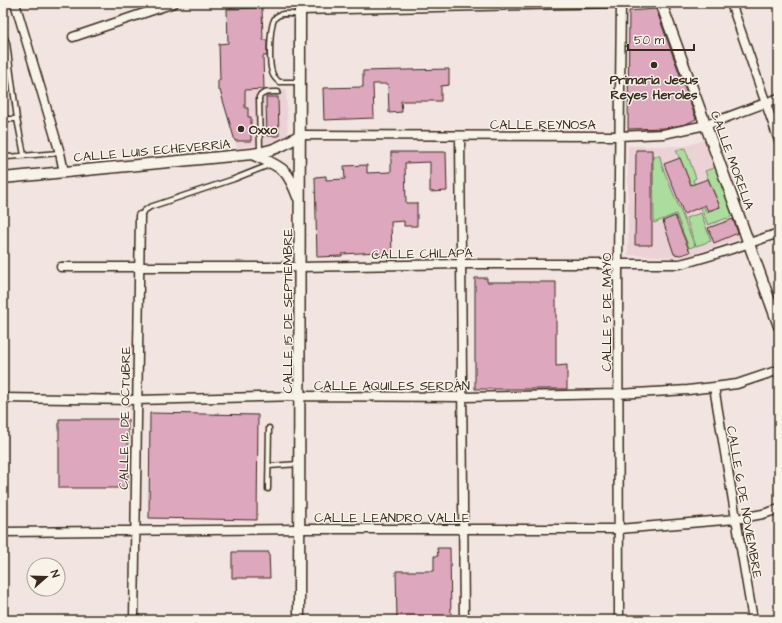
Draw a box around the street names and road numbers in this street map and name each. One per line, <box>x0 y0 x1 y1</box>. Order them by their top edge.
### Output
street label: CALLE MORELIA <box>706 108 759 213</box>
street label: CALLE REYNOSA <box>490 116 597 134</box>
street label: CALLE LUIS ECHEVERRÍA <box>73 135 232 167</box>
street label: CALLE 15 DE SEPTIEMBRE <box>279 228 297 393</box>
street label: CALLE CHILAPA <box>371 244 474 264</box>
street label: CALLE 5 DE MAYO <box>598 252 616 371</box>
street label: CALLE 12 DE OCTUBRE <box>115 346 135 490</box>
street label: CALLE AQUILES SERDÁN <box>314 377 470 395</box>
street label: CALLE 6 DE NOVIEMBRE <box>722 424 766 580</box>
street label: CALLE LEANDRO VALLE <box>314 509 470 527</box>

